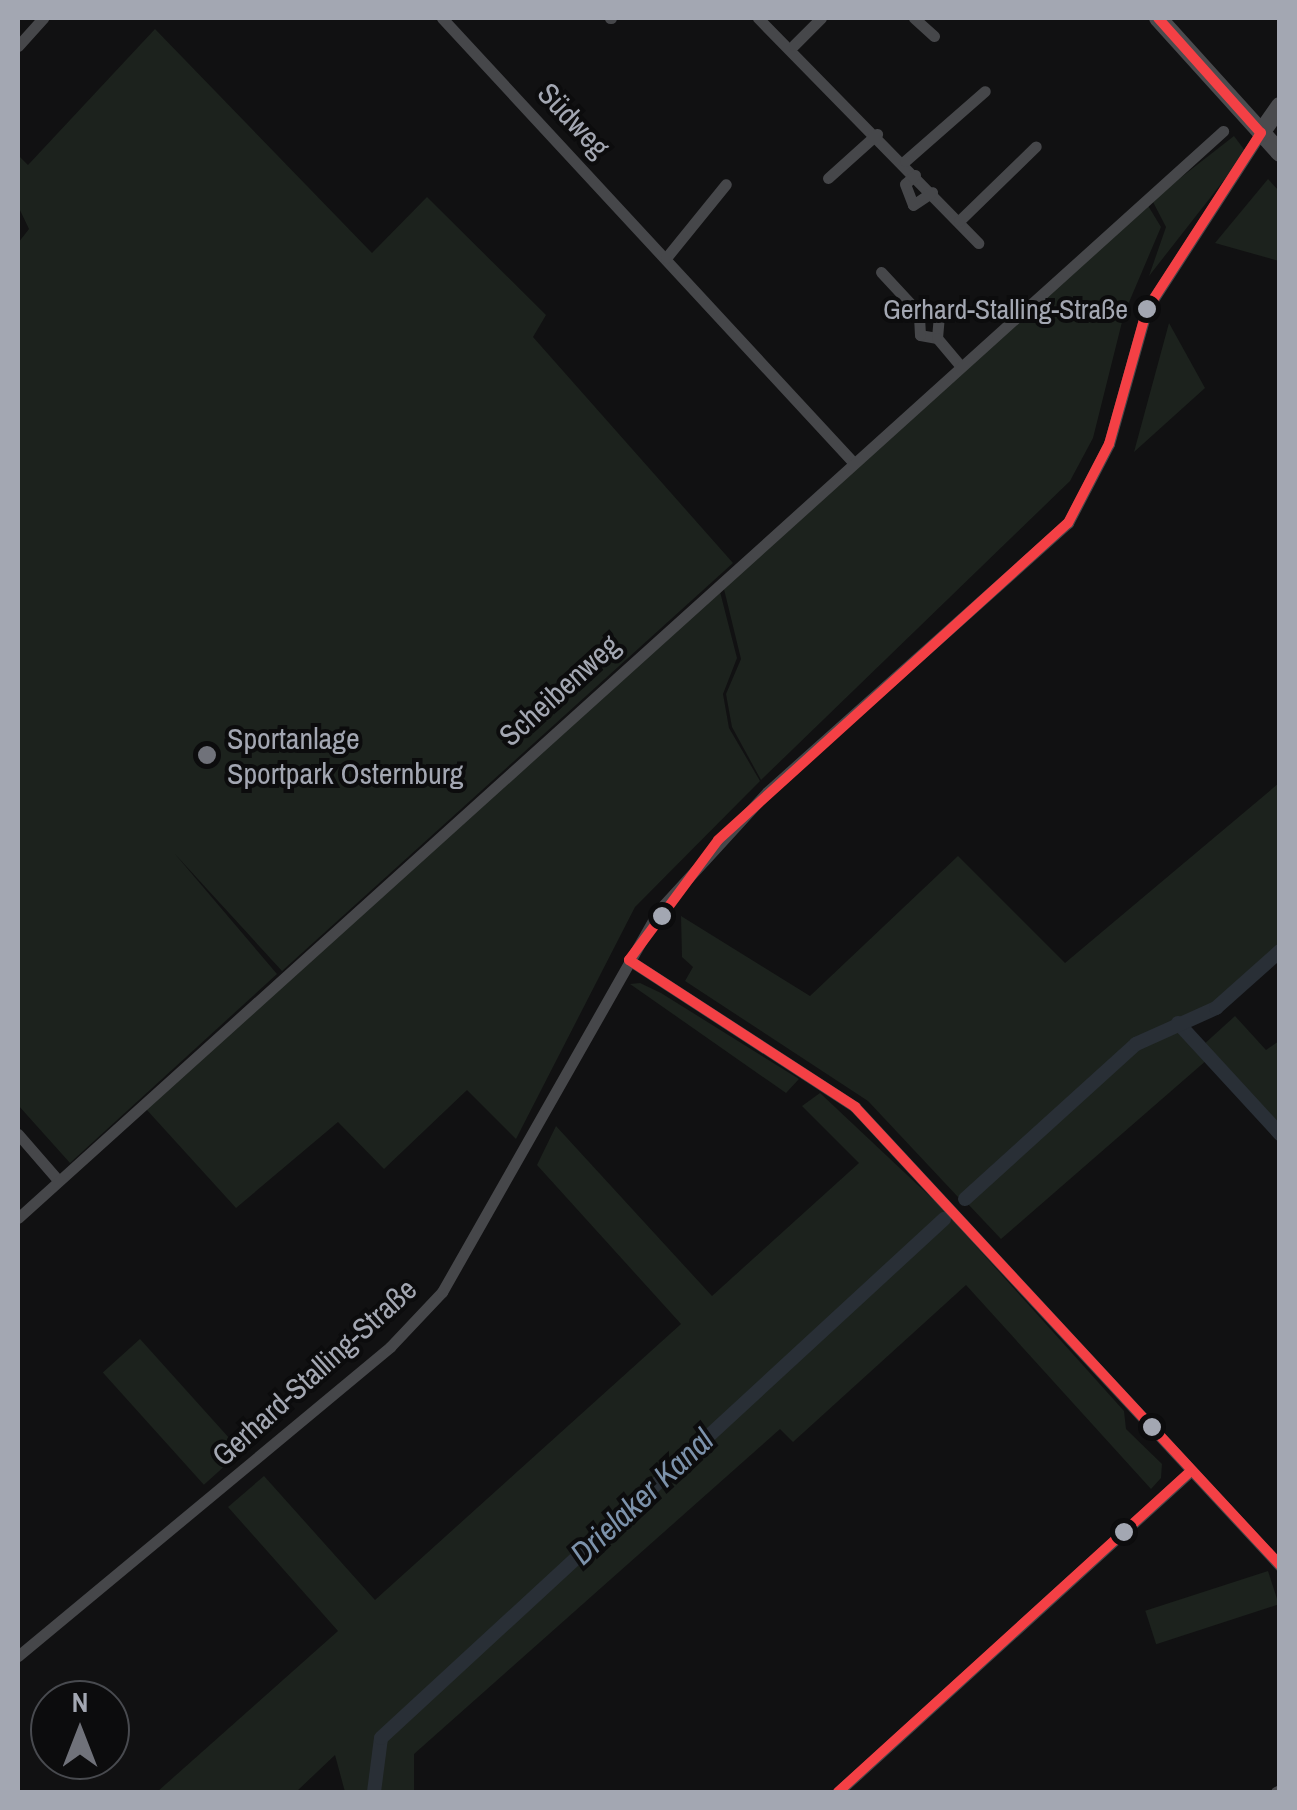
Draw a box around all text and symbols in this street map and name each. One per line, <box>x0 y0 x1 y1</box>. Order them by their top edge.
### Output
street label: Südweg <box>531 75 617 165</box>
place label: Gerhard-Stalling-Straße <box>883 292 1128 326</box>
marker: Gerhard-Stalling-Straße <box>1137 299 1157 319</box>
street label: Scheibenweg <box>492 627 626 753</box>
place label: Sportanlage Sportpark Osternburg <box>227 720 464 790</box>
marker: Sportanlage Sportpark Osternburg <box>196 744 218 766</box>
unlabelled marker <box>652 906 672 926</box>
street label: Gerhard-Stalling-Straße <box>204 1271 424 1473</box>
unlabelled marker <box>1142 1417 1162 1437</box>
water label: Drielaker Kanal <box>563 1421 721 1573</box>
unlabelled marker <box>1114 1522 1134 1542</box>
north arrow <box>30 1680 130 1780</box>
text: N <box>72 1683 88 1721</box>

